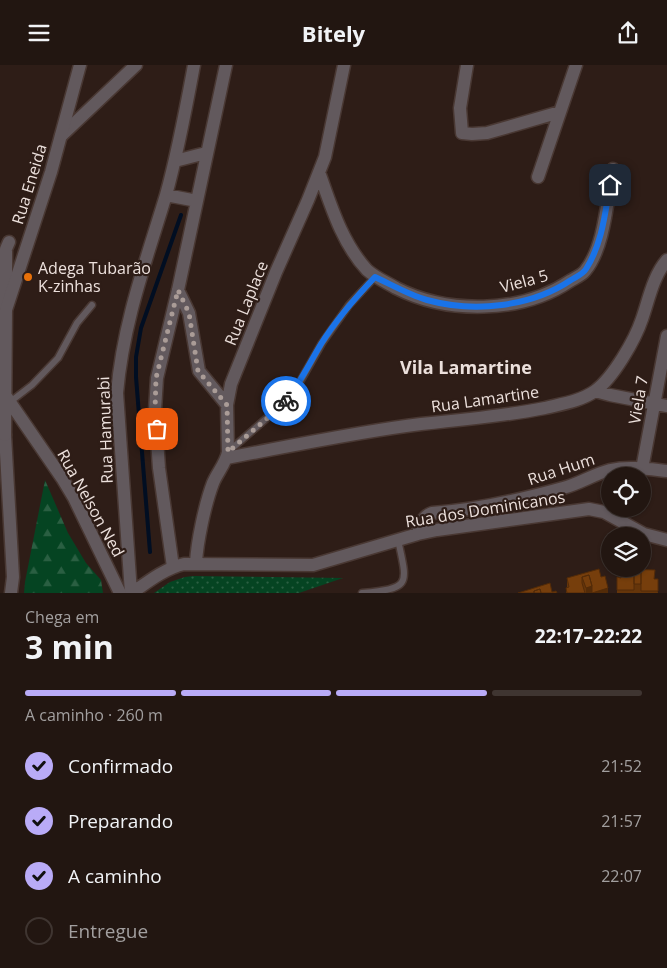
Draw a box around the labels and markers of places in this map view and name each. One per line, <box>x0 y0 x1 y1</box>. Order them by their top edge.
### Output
pin <box>589 164 631 206</box>
place label: Adega Tubarão K-zinhas <box>38 257 151 297</box>
marker: Adega Tubarão K-zinhas <box>22 271 34 283</box>
pin <box>136 408 178 450</box>

